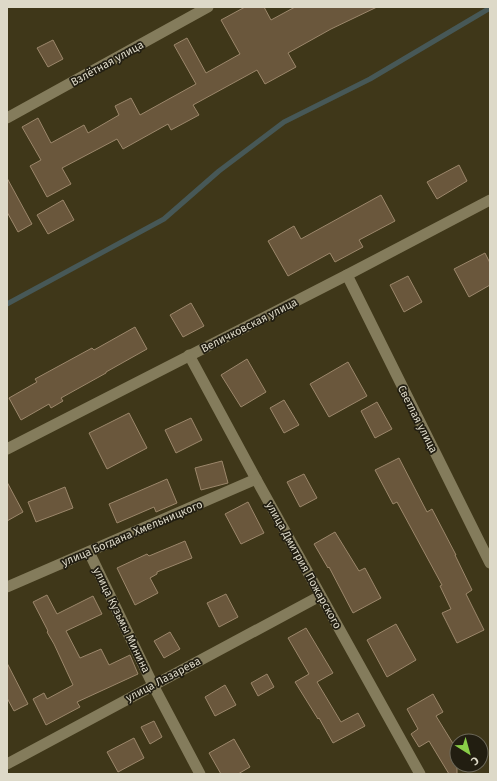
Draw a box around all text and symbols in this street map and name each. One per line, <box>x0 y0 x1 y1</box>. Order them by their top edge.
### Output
street label: Взлётная улица <box>69 38 146 89</box>
street label: Величковская улица <box>199 296 299 355</box>
street label: Светлая улица <box>395 383 440 455</box>
street label: улица Богдана Хмельницкого <box>60 498 205 569</box>
street label: улица Дмитрия Пожарского <box>263 499 344 631</box>
street label: улица Кузьмы Минина <box>90 565 153 675</box>
street label: улица Лазарева <box>124 654 203 705</box>
north arrow <box>449 733 489 773</box>
text: С <box>468 753 481 768</box>

